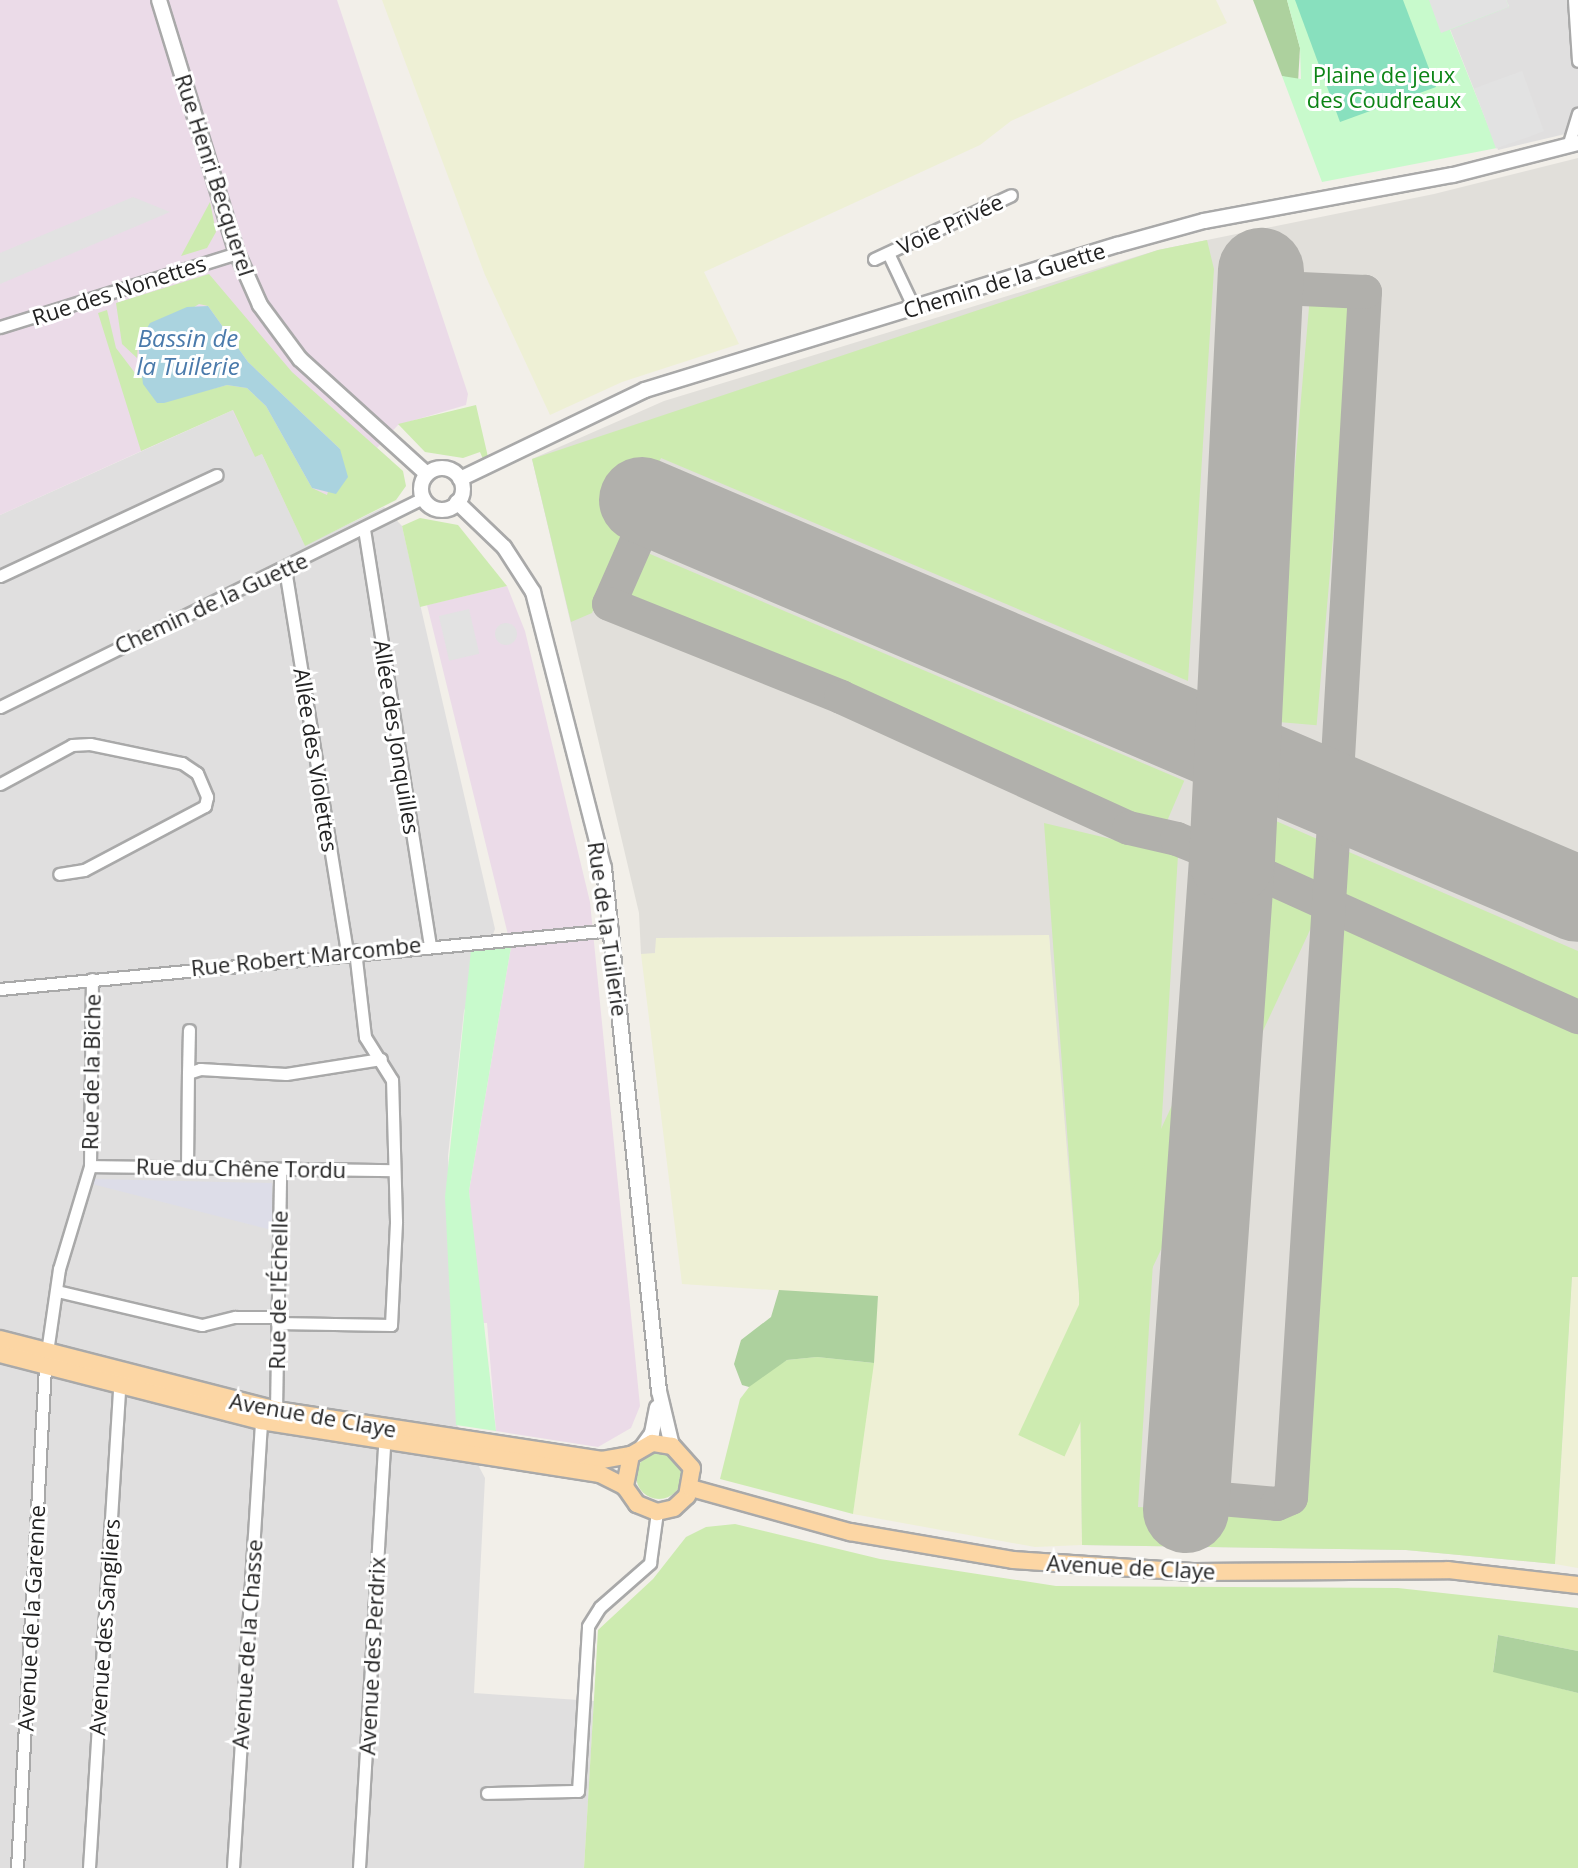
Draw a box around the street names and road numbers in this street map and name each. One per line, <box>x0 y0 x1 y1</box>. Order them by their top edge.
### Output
street label: Rue Henri Becquerel <box>170 71 260 279</box>
street label: Voie Privée <box>893 188 1007 260</box>
street label: Chemin de la Guette <box>900 237 1108 323</box>
street label: Rue des Nonettes <box>29 249 209 331</box>
street label: Chemin de la Guette <box>110 547 312 659</box>
street label: Allée des Jonquilles <box>369 638 425 836</box>
street label: Allée des Violettes <box>288 666 344 854</box>
street label: Rue de la Tuilerie <box>583 840 633 1018</box>
street label: Rue Robert Marcombe <box>190 931 422 981</box>
street label: Rue de la Biche <box>76 994 106 1150</box>
street label: Rue du Chêne Tordu <box>136 1153 346 1183</box>
street label: Rue de l'Échelle <box>263 1210 293 1370</box>
street label: Avenue de Claye <box>228 1387 398 1443</box>
street label: Avenue de la Garenne <box>12 1504 50 1732</box>
street label: Avenue des Sangliers <box>83 1518 125 1736</box>
street label: Avenue de la Chasse <box>226 1538 268 1750</box>
street label: Avenue de Claye <box>1046 1549 1216 1585</box>
street label: Avenue des Perdrix <box>354 1556 390 1756</box>

